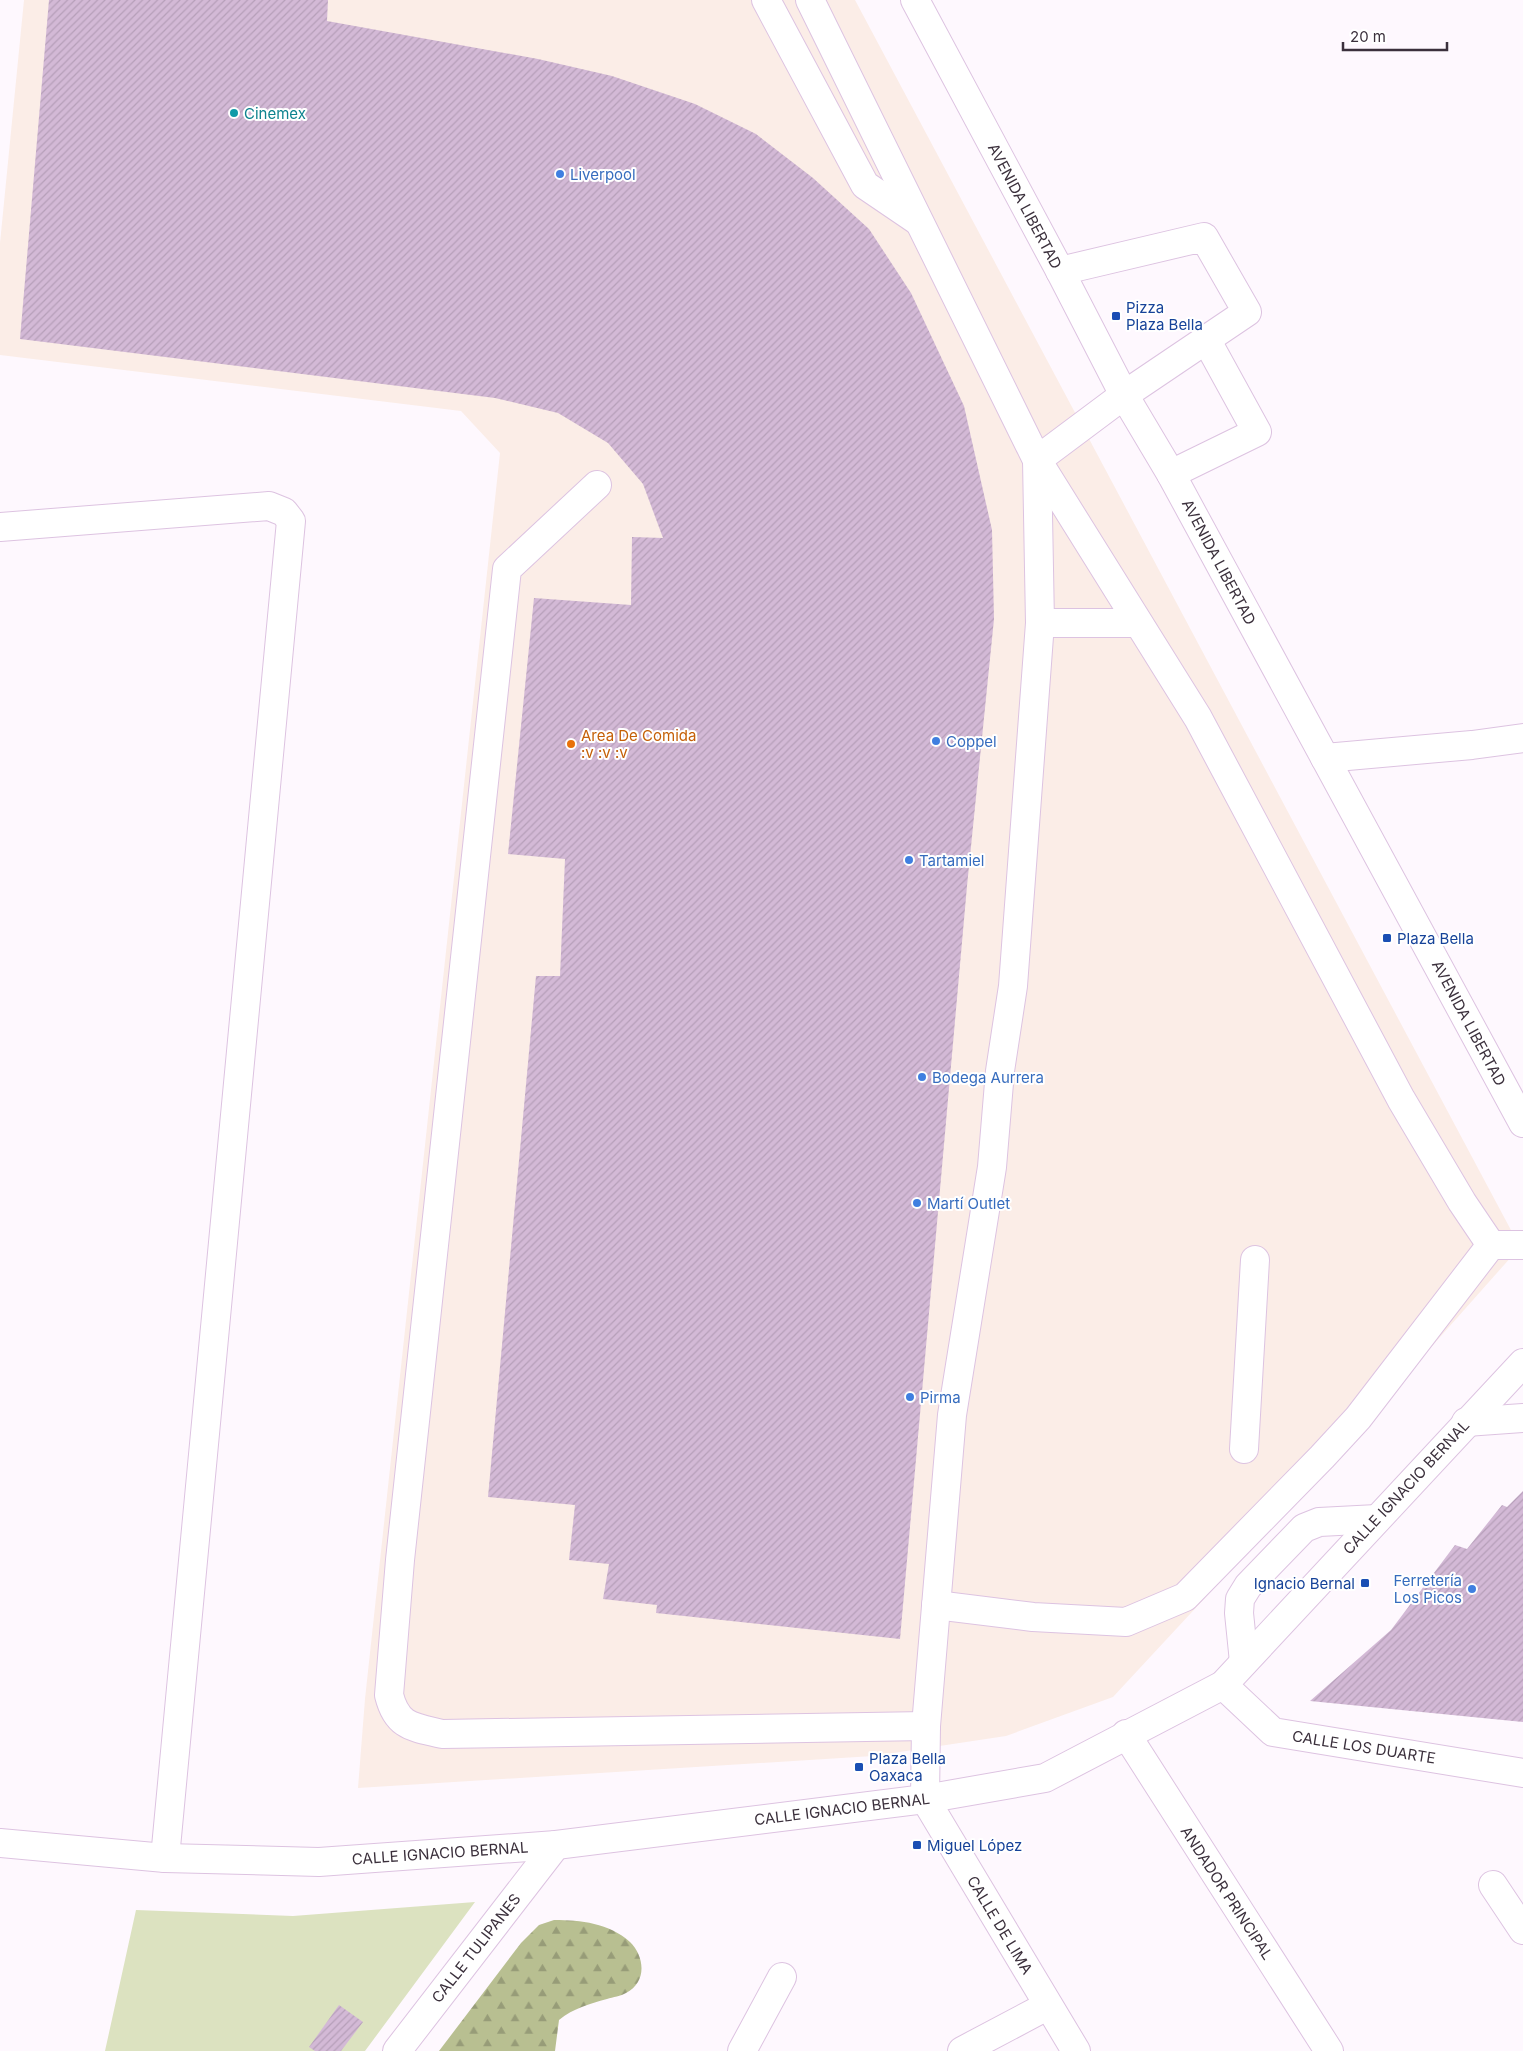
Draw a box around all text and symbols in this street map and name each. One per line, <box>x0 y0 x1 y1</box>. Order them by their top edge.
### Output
scale bar <box>1343 20 1447 52</box>
text: 20 m <box>1350 27 1386 46</box>
place label: Cinemex <box>244 104 306 123</box>
marker: Cinemex <box>228 107 240 119</box>
street label: AVENIDA LIBERTAD <box>984 140 1066 272</box>
place label: Liverpool <box>570 165 636 184</box>
marker: Liverpool <box>554 168 566 180</box>
place label: Pizza Plaza Bella <box>1126 298 1203 334</box>
marker: Pizza Plaza Bella <box>1110 310 1122 322</box>
street label: AVENIDA LIBERTAD <box>1178 496 1260 628</box>
place label: Area De Comida :v :v :v <box>581 726 696 762</box>
place label: Coppel <box>946 732 997 751</box>
marker: Coppel <box>930 735 942 747</box>
marker: Area De Comida :v :v :v <box>565 738 577 750</box>
place label: Tartamiel <box>919 851 984 870</box>
marker: Tartamiel <box>903 854 915 866</box>
place label: Plaza Bella <box>1397 929 1474 948</box>
marker: Plaza Bella <box>1381 932 1393 944</box>
street label: AVENIDA LIBERTAD <box>1428 957 1510 1089</box>
place label: Bodega Aurrera <box>932 1068 1044 1087</box>
marker: Bodega Aurrera <box>916 1071 928 1083</box>
place label: Martí Outlet <box>927 1194 1010 1213</box>
marker: Martí Outlet <box>911 1197 923 1209</box>
place label: Pirma <box>920 1388 961 1407</box>
marker: Pirma <box>904 1391 916 1403</box>
street label: CALLE IGNACIO BERNAL <box>1339 1416 1473 1558</box>
place label: Ferretería Los Picos <box>1394 1571 1462 1607</box>
place label: Ignacio Bernal <box>1254 1574 1355 1593</box>
marker: Ignacio Bernal <box>1359 1577 1371 1589</box>
marker: Ferretería Los Picos <box>1466 1583 1478 1595</box>
street label: CALLE LOS DUARTE <box>1291 1726 1437 1768</box>
place label: Plaza Bella Oaxaca <box>869 1749 946 1785</box>
marker: Plaza Bella Oaxaca <box>853 1761 865 1773</box>
street label: CALLE IGNACIO BERNAL <box>753 1789 931 1829</box>
street label: ANDADOR PRINCIPAL <box>1177 1823 1277 1963</box>
place label: Miguel López <box>927 1836 1022 1855</box>
street label: CALLE IGNACIO BERNAL <box>351 1837 529 1869</box>
marker: Miguel López <box>911 1839 923 1851</box>
street label: CALLE DE LIMA <box>963 1872 1037 1978</box>
street label: CALLE TULIPANES <box>427 1890 525 2006</box>

